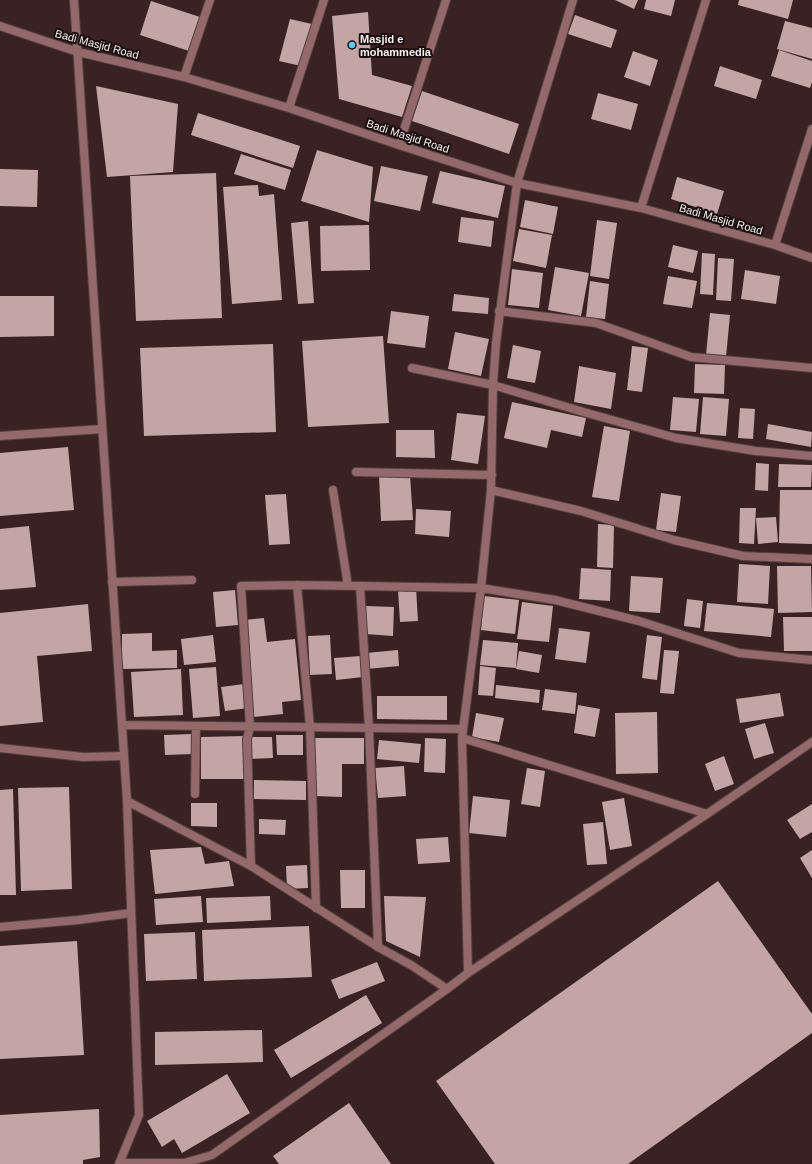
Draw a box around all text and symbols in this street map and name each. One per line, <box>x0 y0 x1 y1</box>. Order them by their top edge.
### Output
street label: Badi Masjid Road <box>54 27 140 61</box>
place label: Masjid e mohammedia <box>360 33 432 58</box>
marker: Masjid e mohammedia <box>347 40 357 50</box>
street label: Badi Masjid Road <box>365 117 451 155</box>
street label: Badi Masjid Road <box>678 201 764 237</box>

